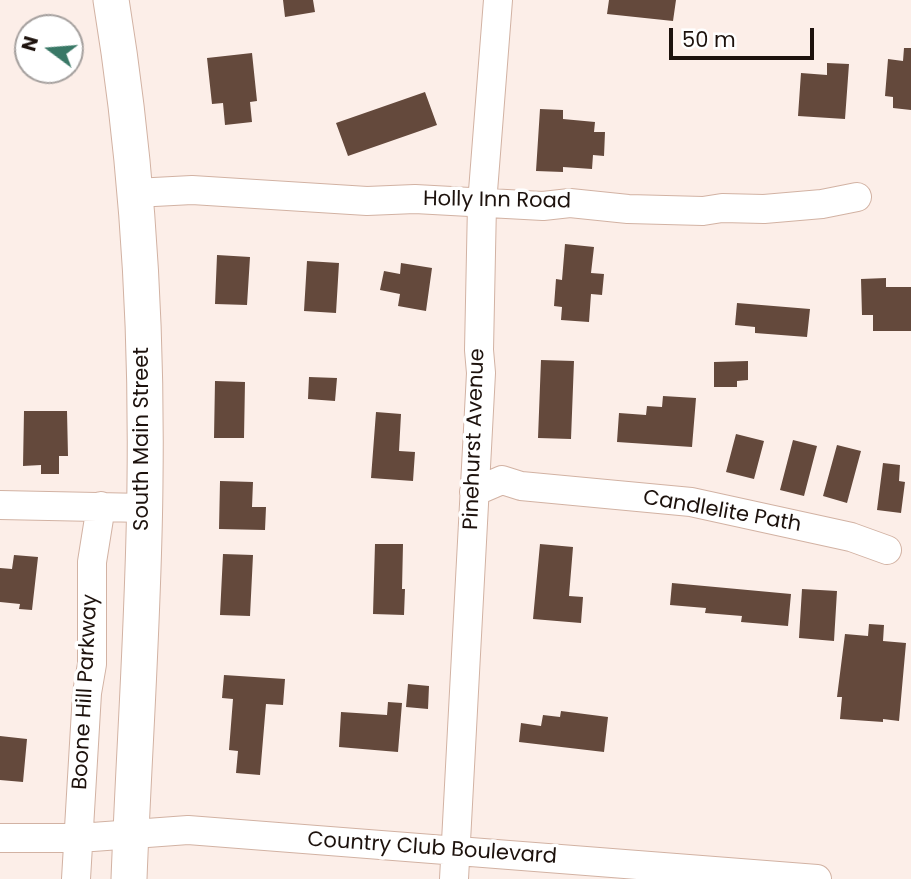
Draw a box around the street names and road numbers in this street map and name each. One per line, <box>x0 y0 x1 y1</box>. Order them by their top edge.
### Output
street label: Holly Inn Road <box>423 187 571 215</box>
street label: South Main Street <box>130 347 156 531</box>
street label: Pinehurst Avenue <box>459 348 491 530</box>
street label: Candlelite Path <box>641 486 803 538</box>
street label: Boone Hill Parkway <box>68 594 104 790</box>
street label: Country Club Boulevard <box>306 828 558 870</box>

